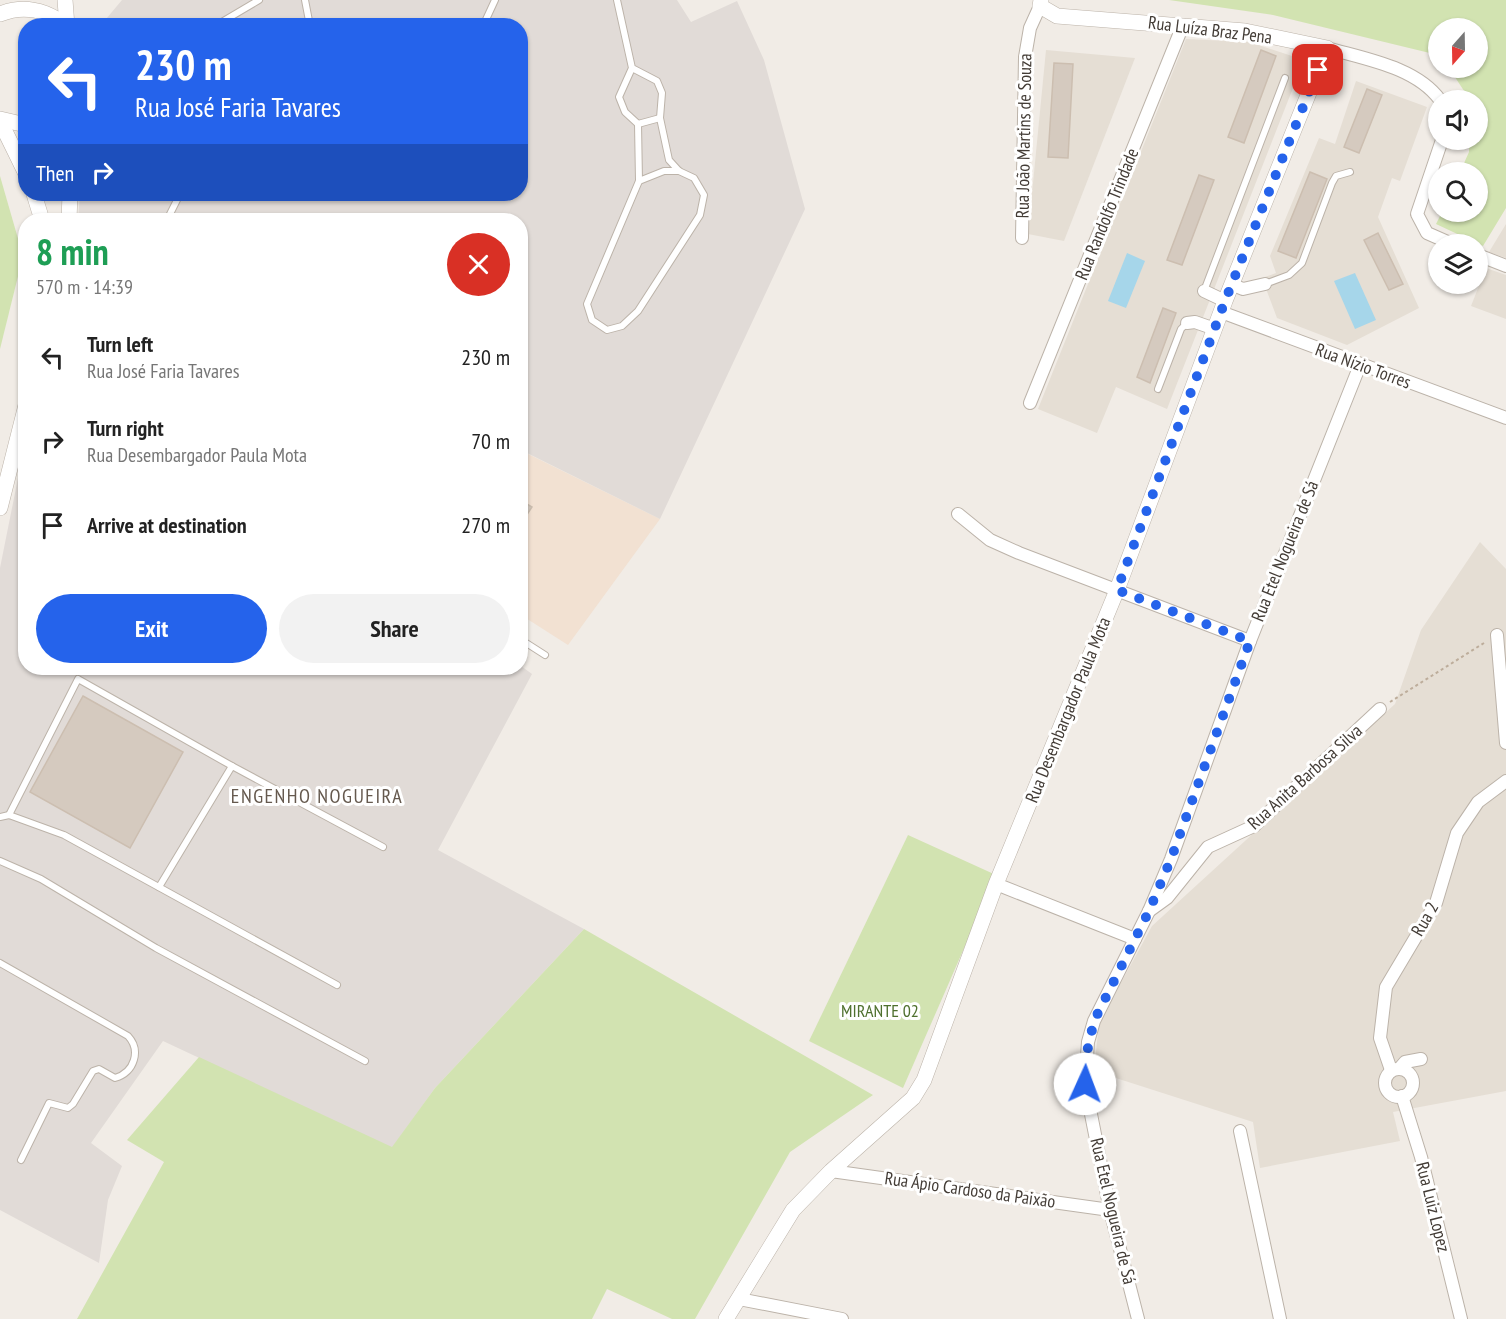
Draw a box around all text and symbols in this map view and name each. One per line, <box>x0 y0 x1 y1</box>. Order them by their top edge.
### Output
street label: Rua Luíza Braz Pena <box>1147 11 1273 49</box>
north arrow <box>1428 18 1488 78</box>
map controls <box>1428 18 1488 294</box>
text: 230 m <box>135 37 232 92</box>
icon: left <box>36 42 114 120</box>
pin <box>1292 44 1343 95</box>
street label: Rua João Martins de Souza <box>1011 53 1036 219</box>
icon: arrive <box>1301 53 1334 86</box>
text: Rua José Faria Tavares <box>135 90 341 124</box>
button: sound <box>1428 90 1488 150</box>
street label: Rua Randolfo Trindade <box>1070 145 1143 283</box>
icon: right <box>86 156 119 189</box>
text: Then <box>36 159 74 187</box>
button: search <box>1428 162 1488 222</box>
text: 8 min <box>36 228 109 275</box>
button: close <box>447 233 510 296</box>
button: layers <box>1428 234 1488 294</box>
text: 570 m · 14:39 <box>36 274 133 300</box>
text: Turn left <box>87 330 153 358</box>
street label: Rua Nízio Torres <box>1312 338 1414 393</box>
icon: left <box>36 341 69 374</box>
text: 230 m <box>461 343 510 371</box>
text: Rua José Faria Tavares <box>87 358 240 384</box>
text: Turn right <box>87 414 164 442</box>
icon: right <box>36 425 69 458</box>
text: 70 m <box>471 427 510 455</box>
text: Rua Desembargador Paula Mota <box>87 442 307 468</box>
street label: Rua Etel Nogueira de Sá <box>1246 477 1323 625</box>
icon: arrive <box>36 509 69 542</box>
text: Arrive at destination <box>87 511 247 539</box>
text: 270 m <box>461 511 510 539</box>
button: Exit <box>36 594 267 663</box>
button: Share <box>279 594 510 663</box>
street label: Rua Desembargador Paula Mota <box>1020 614 1115 806</box>
street label: Rua Anita Barbosa Silva <box>1243 719 1367 834</box>
district label: ENGENHO NOGUEIRA <box>231 783 403 809</box>
street label: Rua 2 <box>1406 898 1443 940</box>
park label: MIRANTE 02 <box>841 999 919 1022</box>
position arrow <box>1053 1052 1117 1116</box>
street label: Rua Etel Nogueira de Sá <box>1085 1135 1142 1286</box>
street label: Rua Luiz Lopez <box>1411 1159 1456 1254</box>
street label: Rua Ápio Cardoso da Paixão <box>883 1166 1057 1213</box>

